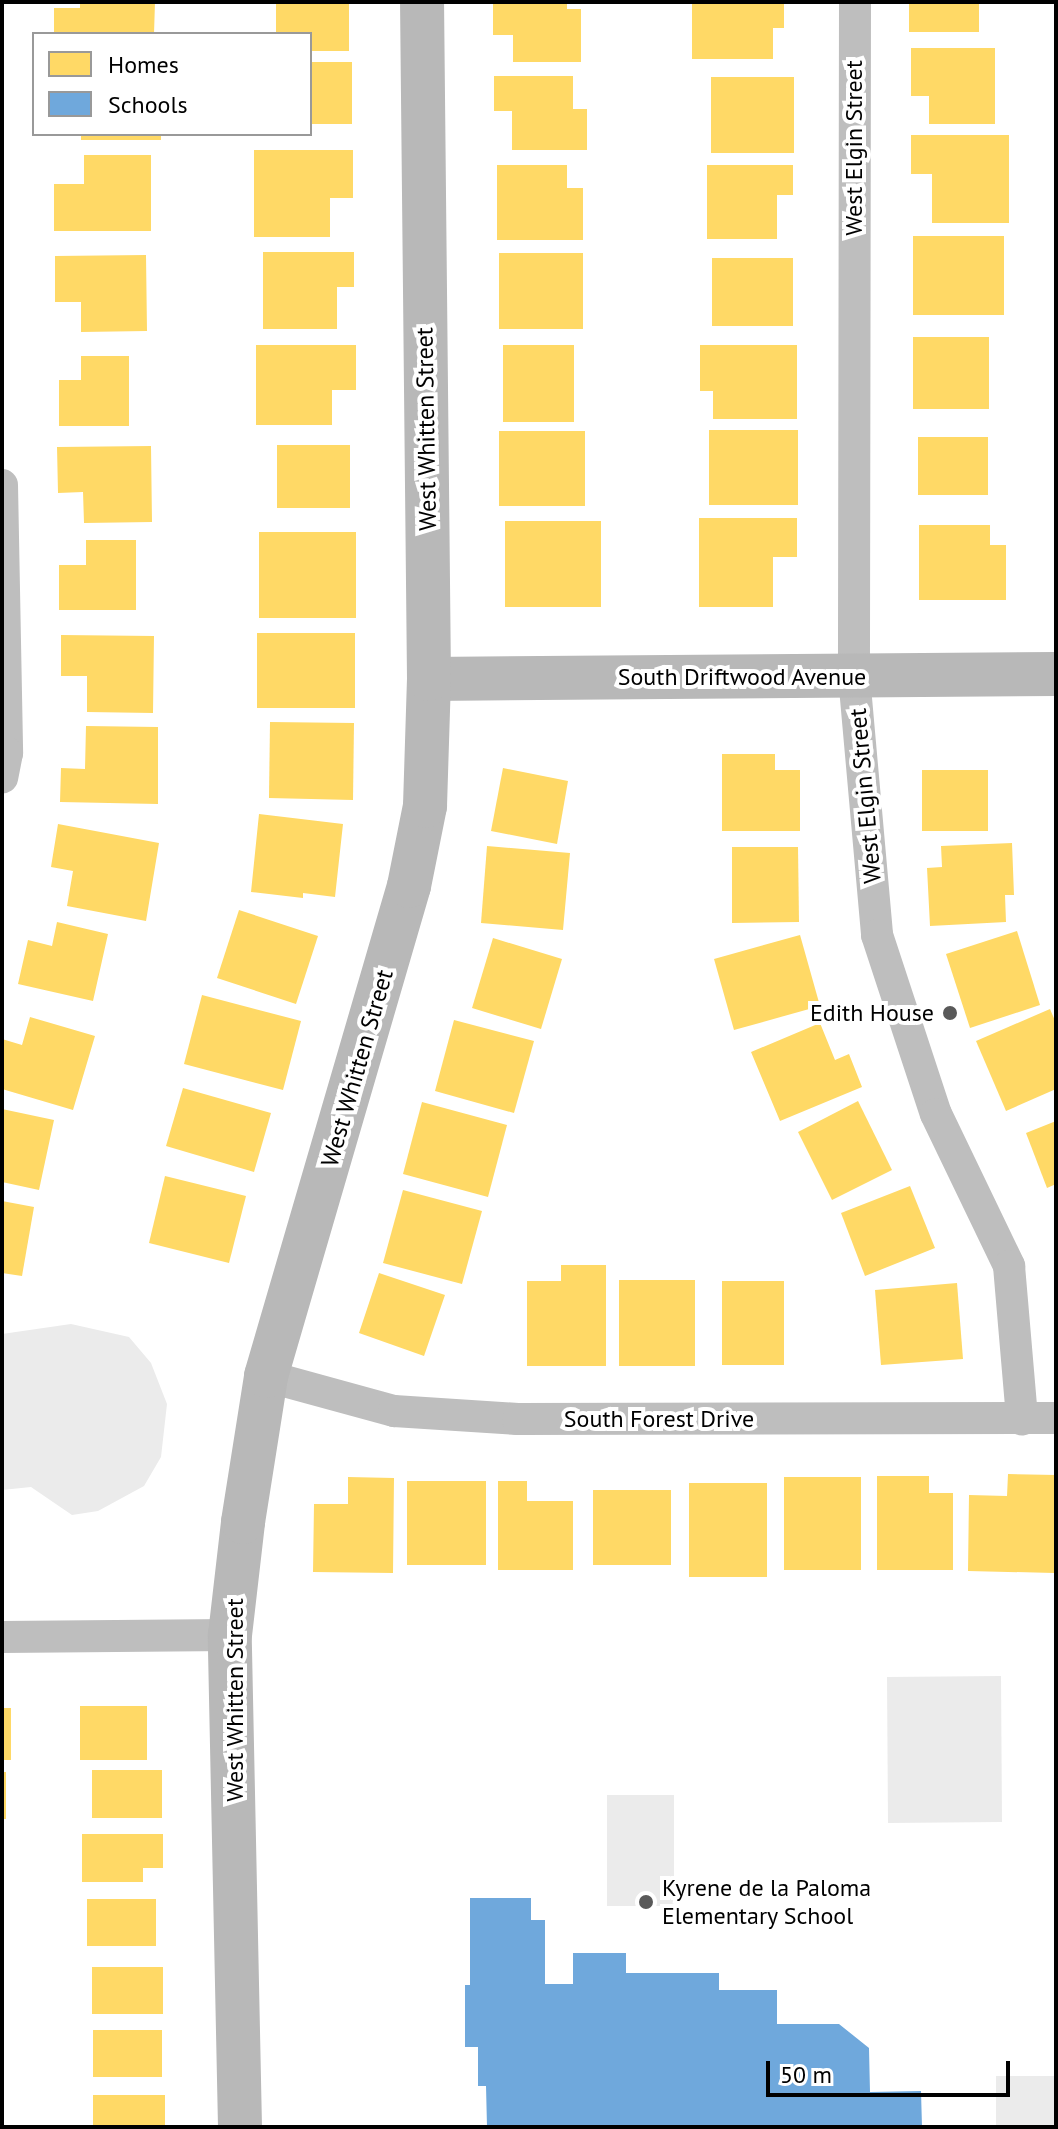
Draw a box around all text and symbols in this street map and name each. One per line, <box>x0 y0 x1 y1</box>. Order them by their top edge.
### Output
legend <box>32 32 312 136</box>
text: Homes <box>108 49 179 80</box>
street label: West Elgin Street <box>840 60 868 236</box>
text: Schools <box>108 89 188 120</box>
street label: West Whitten Street <box>410 327 442 531</box>
street label: South Driftwood Avenue <box>617 663 867 691</box>
street label: West Elgin Street <box>843 707 887 885</box>
street label: West Whitten Street <box>315 966 399 1170</box>
place label: Edith House <box>810 999 934 1027</box>
marker: Edith House <box>941 1004 959 1022</box>
street label: South Forest Drive <box>564 1405 754 1433</box>
street label: West Whitten Street <box>221 1598 249 1802</box>
place label: Kyrene de la Paloma Elementary School <box>662 1874 871 1930</box>
marker: Kyrene de la Paloma Elementary School <box>637 1893 655 1911</box>
scale bar <box>770 2045 1014 2095</box>
text: 50 m <box>780 2059 832 2090</box>

